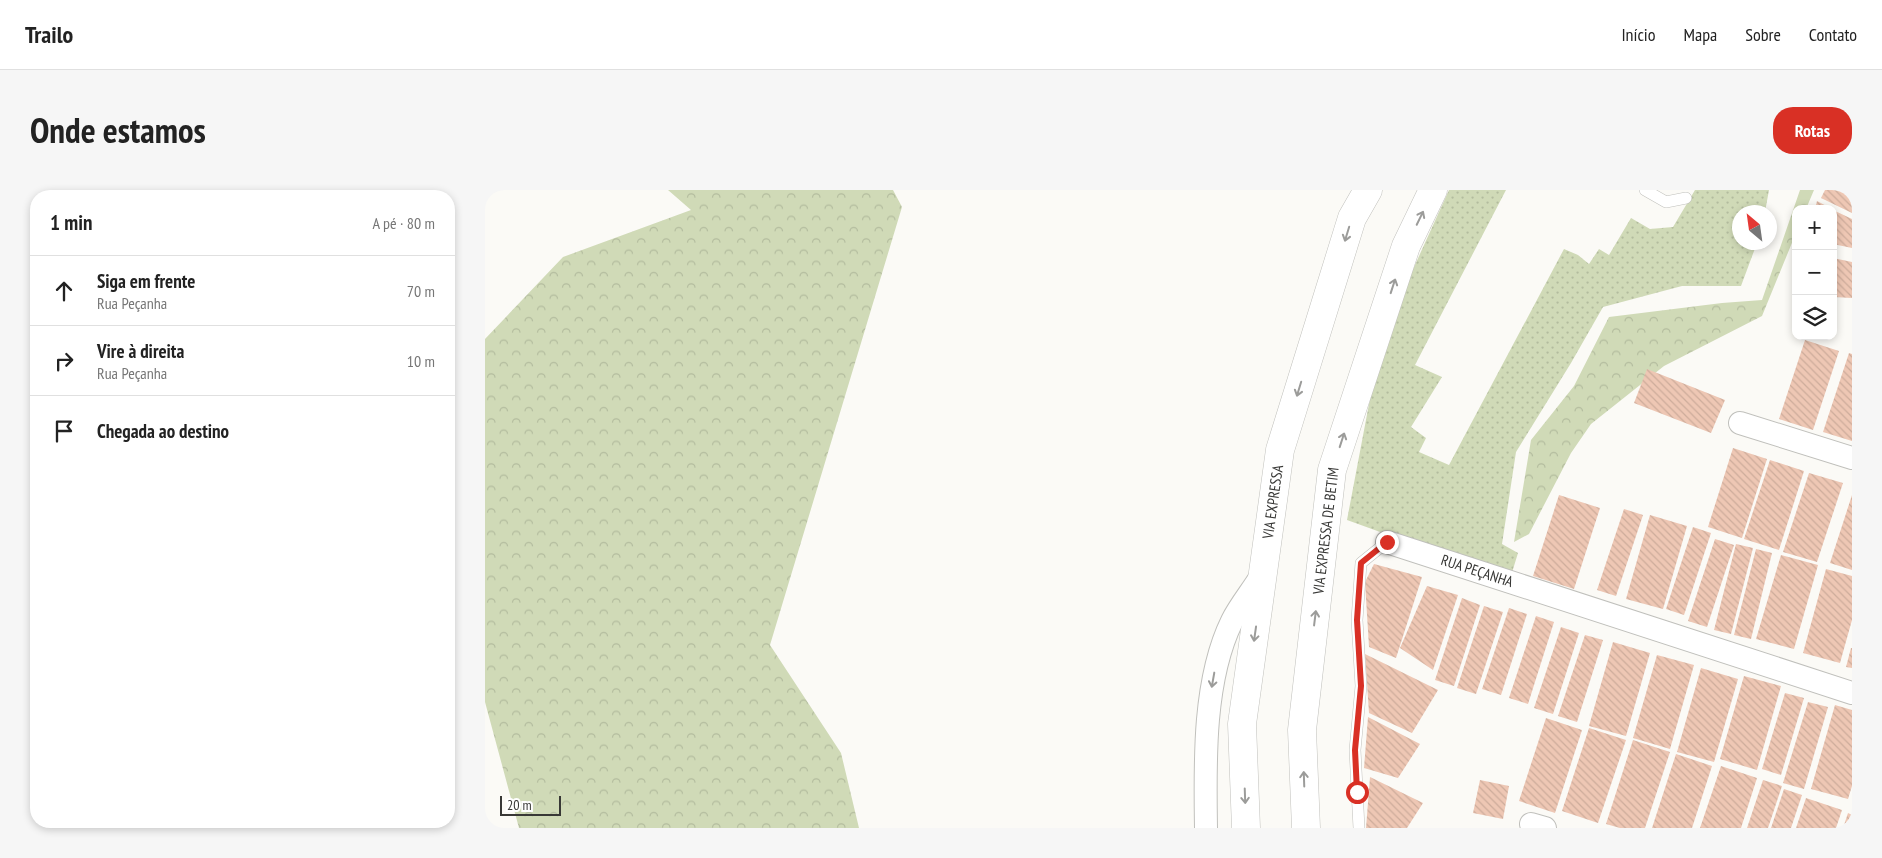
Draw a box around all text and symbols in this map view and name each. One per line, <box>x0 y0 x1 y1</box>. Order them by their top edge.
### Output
text: Trailo <box>25 19 73 50</box>
text: Início <box>1621 23 1655 46</box>
text: Mapa <box>1683 23 1717 46</box>
text: Sobre <box>1745 23 1781 46</box>
text: Contato <box>1809 23 1857 46</box>
text: Onde estamos <box>30 107 206 153</box>
button: Rotas <box>1773 107 1852 154</box>
north arrow <box>1732 205 1777 250</box>
map controls <box>1792 205 1837 340</box>
button: + <box>1792 205 1837 250</box>
text: 1 min <box>50 209 92 236</box>
one-way arrow <box>1415 211 1425 226</box>
text: A pé · 80 m <box>373 213 435 233</box>
one-way arrow <box>1342 226 1352 242</box>
button: − <box>1792 250 1837 295</box>
text: Siga em frente <box>97 269 195 293</box>
icon: ahead <box>50 277 78 305</box>
one-way arrow <box>1388 278 1398 294</box>
text: 70 m <box>407 281 435 301</box>
text: Rua Peçanha <box>97 293 167 313</box>
button: layers <box>1792 295 1837 340</box>
text: Vire à direita <box>97 339 184 363</box>
icon: right <box>50 347 78 375</box>
text: 10 m <box>407 351 435 371</box>
text: Rua Peçanha <box>97 363 167 383</box>
one-way arrow <box>1293 381 1303 397</box>
icon: arrive <box>50 417 78 445</box>
text: Chegada ao destino <box>97 419 229 443</box>
one-way arrow <box>1337 432 1347 448</box>
street label: VIA EXPRESSA <box>1258 463 1287 541</box>
street label: VIA EXPRESSA DE BETIM <box>1308 466 1343 597</box>
route end <box>1376 531 1399 554</box>
street label: RUA PEÇANHA <box>1439 550 1517 591</box>
one-way arrow <box>1310 610 1320 626</box>
one-way arrow <box>1249 626 1259 642</box>
one-way arrow <box>1208 671 1218 687</box>
one-way arrow <box>1299 772 1309 788</box>
route start <box>1346 781 1369 804</box>
one-way arrow <box>1240 788 1250 804</box>
scale bar <box>500 793 561 816</box>
text: 20 m <box>507 796 532 814</box>

